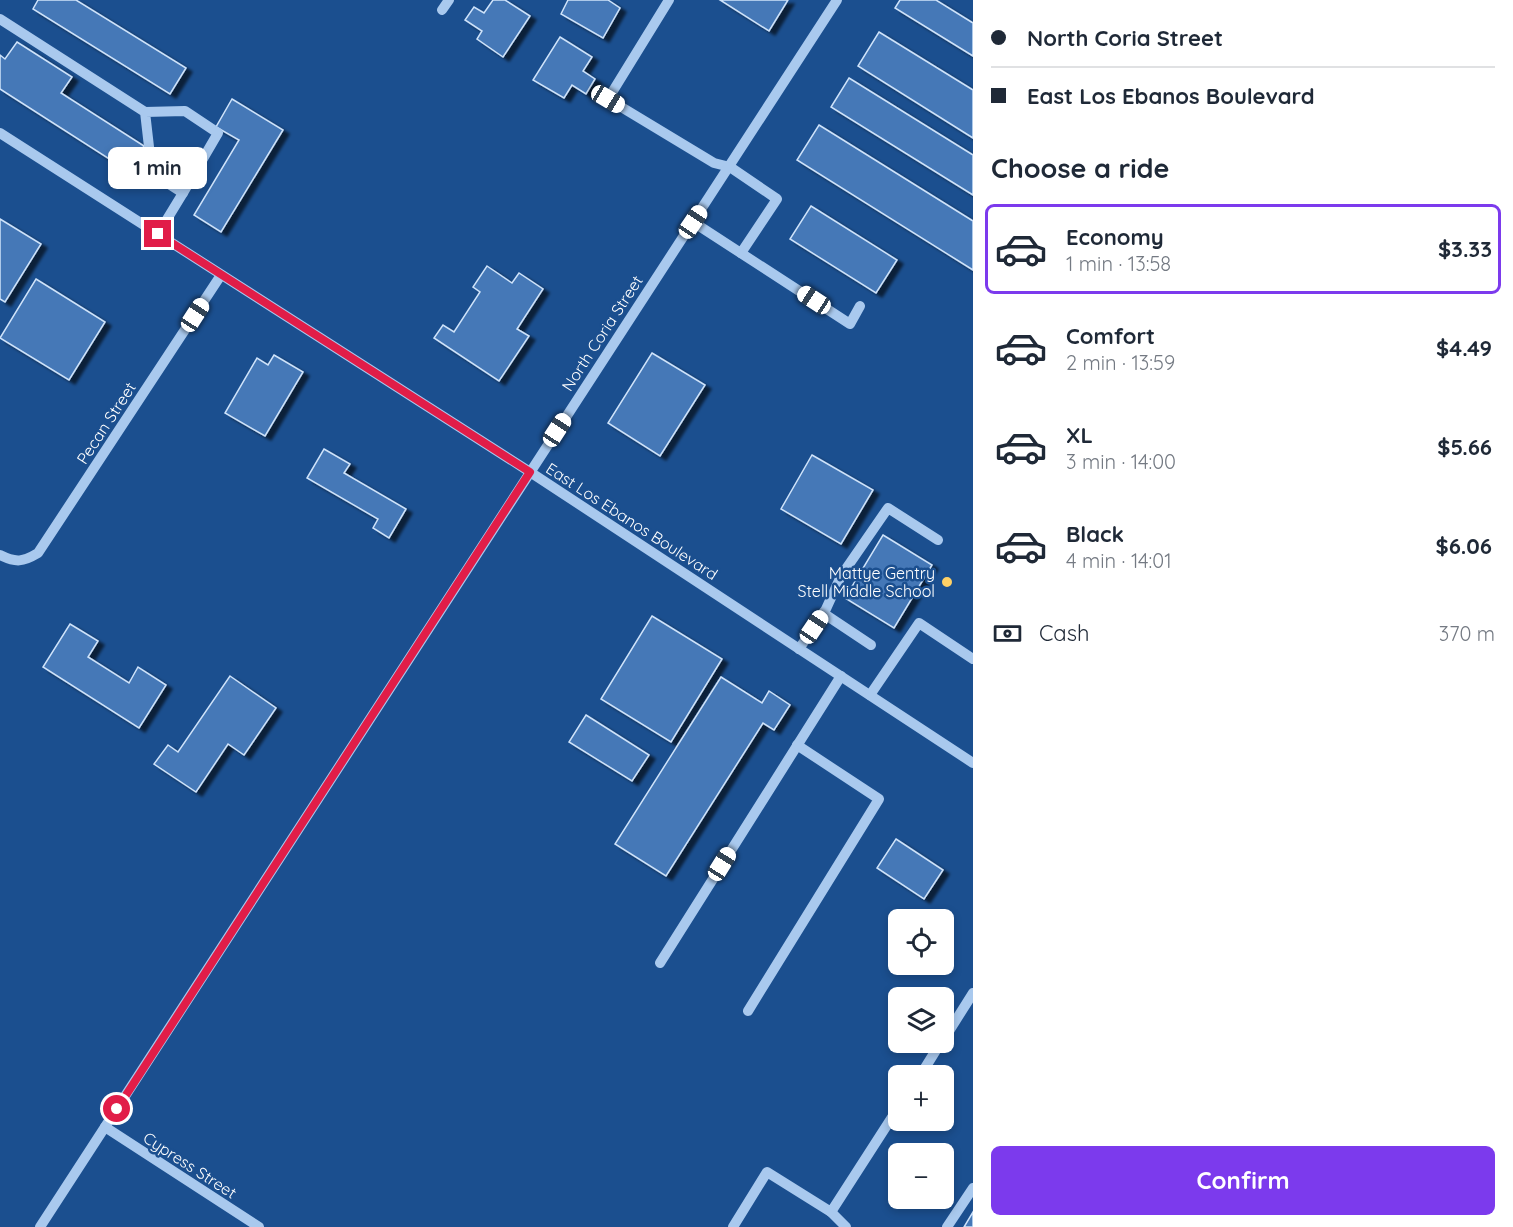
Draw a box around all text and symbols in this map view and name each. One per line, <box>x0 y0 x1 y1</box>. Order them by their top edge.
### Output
text: North Coria Street <box>1027 24 1223 52</box>
car <box>588 82 628 116</box>
text: East Los Ebanos Boulevard <box>1027 82 1314 110</box>
callout: 1 min <box>108 147 207 189</box>
text: Choose a ride <box>991 151 1169 185</box>
text: 1 min <box>133 155 182 180</box>
car <box>675 202 711 242</box>
route end <box>144 220 171 247</box>
icon: car <box>994 222 1048 276</box>
text: Economy <box>1066 223 1164 251</box>
text: $3.33 <box>1438 235 1492 263</box>
text: 1 min · 13:58 <box>1066 251 1171 276</box>
street label: North Coria Street <box>557 271 647 395</box>
car <box>794 283 834 317</box>
car <box>178 295 212 335</box>
icon: car <box>994 321 1048 375</box>
text: Comfort <box>1066 322 1155 350</box>
text: $4.49 <box>1436 334 1492 362</box>
text: 2 min · 13:59 <box>1066 350 1175 375</box>
street label: Pecan Street <box>72 378 140 468</box>
car <box>540 410 574 450</box>
icon: car <box>994 420 1048 474</box>
text: XL <box>1066 421 1093 449</box>
text: $5.66 <box>1437 433 1492 461</box>
text: 3 min · 14:00 <box>1066 449 1176 474</box>
street label: East Los Ebanos Boulevard <box>542 458 722 584</box>
icon: car <box>994 519 1048 573</box>
text: Black <box>1066 520 1124 548</box>
text: $6.06 <box>1436 532 1492 560</box>
text: 4 min · 14:01 <box>1066 548 1172 573</box>
place label: Mattye Gentry Stell Middle School <box>798 563 935 601</box>
marker: Mattye Gentry Stell Middle School <box>940 575 954 589</box>
car <box>796 607 832 647</box>
icon: cash <box>991 617 1024 650</box>
text: Cash <box>1039 619 1090 647</box>
text: 370 m <box>1439 621 1495 646</box>
car <box>705 844 739 884</box>
map controls <box>888 909 954 1209</box>
button: locate <box>888 909 954 975</box>
button: layers <box>888 987 954 1053</box>
button: + <box>888 1065 954 1131</box>
route start <box>103 1095 130 1122</box>
street label: Cypress Street <box>140 1127 240 1203</box>
button: − <box>888 1143 954 1209</box>
button: Confirm <box>991 1146 1495 1215</box>

